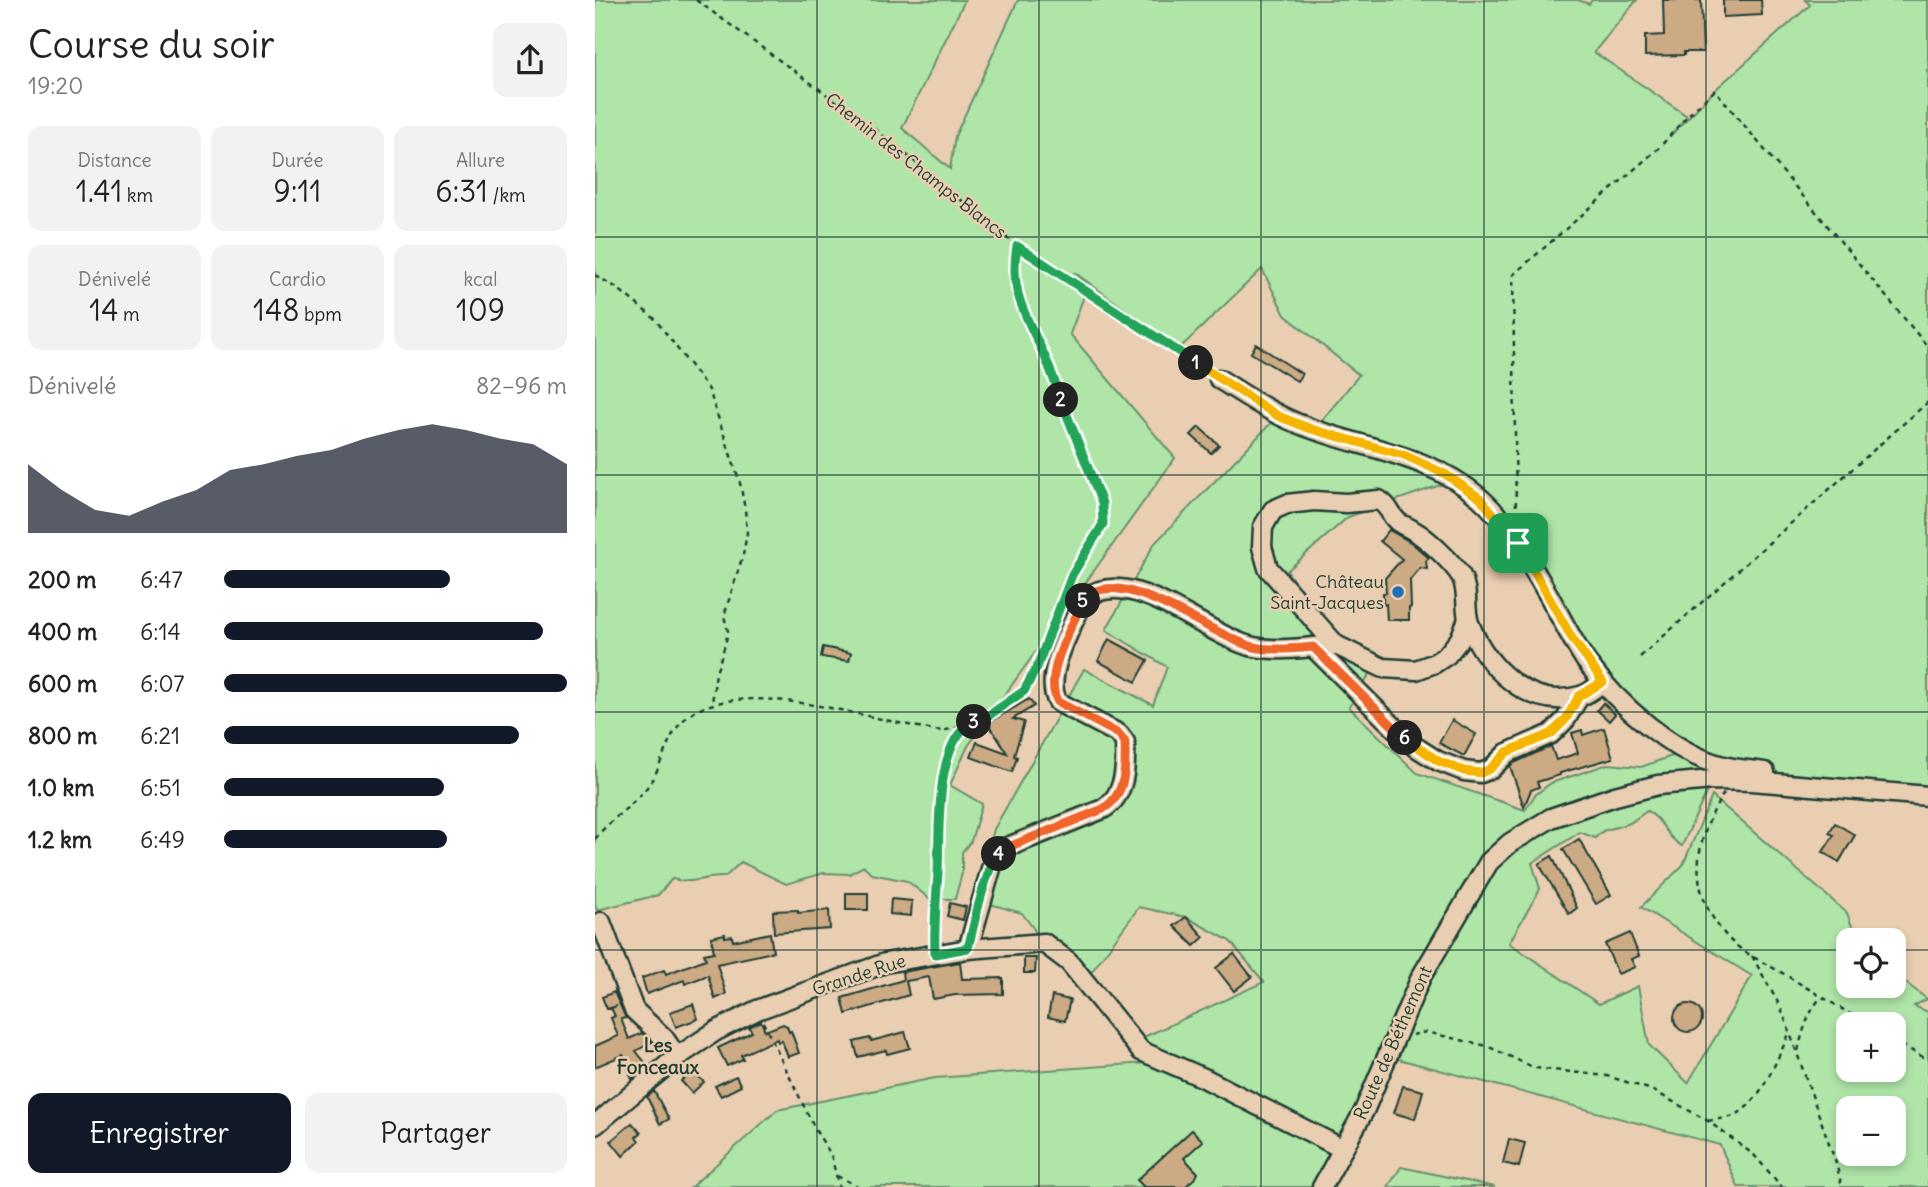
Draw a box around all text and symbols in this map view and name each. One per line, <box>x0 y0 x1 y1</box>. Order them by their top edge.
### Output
text: Course du soir <box>28 21 275 68</box>
button: share <box>493 23 567 97</box>
text: 19:20 <box>28 71 83 100</box>
street label: Chemin des Champs Blancs <box>821 88 1012 244</box>
text: Distance <box>77 148 152 172</box>
text: Durée <box>271 148 324 172</box>
text: Allure <box>456 148 505 172</box>
text: 1.41 <box>76 172 122 210</box>
text: 9:11 <box>274 172 321 210</box>
text: 6:31 <box>435 172 488 210</box>
text: km <box>122 183 153 207</box>
text: /km <box>488 183 526 207</box>
text: Dénivelé <box>78 267 151 291</box>
text: Cardio <box>269 267 326 291</box>
text: kcal <box>463 267 498 291</box>
text: 14 <box>89 291 119 329</box>
text: 148 <box>253 291 300 329</box>
text: 109 <box>456 291 505 329</box>
text: m <box>119 302 140 326</box>
text: bpm <box>300 302 342 326</box>
pin: 1 <box>1179 346 1213 380</box>
text: 1 <box>1192 350 1199 374</box>
text: Dénivelé <box>28 371 116 400</box>
text: 82–96 m <box>476 371 567 400</box>
pin: 2 <box>1043 382 1079 418</box>
text: 2 <box>1055 387 1066 411</box>
pin <box>1488 513 1548 573</box>
icon: arrive <box>1499 524 1537 562</box>
text: 200 m <box>28 565 97 594</box>
text: 6:47 <box>140 565 183 594</box>
place label: Château Saint-Jacques <box>1270 570 1384 614</box>
pin: 5 <box>1065 584 1100 618</box>
marker: Château Saint-Jacques <box>1390 584 1406 600</box>
text: 5 <box>1077 588 1088 612</box>
text: 400 m <box>28 617 97 646</box>
text: 6:14 <box>140 617 181 646</box>
text: 600 m <box>28 669 97 698</box>
text: 6:07 <box>140 669 185 698</box>
pin: 3 <box>957 704 991 740</box>
text: 3 <box>968 709 979 733</box>
pin: 6 <box>1387 720 1423 756</box>
text: 800 m <box>28 721 97 750</box>
text: 6:21 <box>140 721 180 750</box>
text: 6 <box>1399 725 1410 749</box>
text: 1.0 km <box>28 773 94 802</box>
text: 6:51 <box>140 773 181 802</box>
text: 1.2 km <box>28 825 92 854</box>
text: 6:49 <box>140 825 185 854</box>
pin: 4 <box>981 836 1017 872</box>
text: 4 <box>993 841 1004 865</box>
map controls <box>1836 928 1906 1166</box>
button: locate <box>1836 928 1906 998</box>
street label: Grande Rue <box>809 949 908 1000</box>
street label: Route de Béthemont <box>1348 962 1437 1123</box>
button: + <box>1836 1012 1906 1082</box>
district label: Les Fonceaux <box>617 1033 700 1079</box>
button: Enregistrer <box>28 1093 291 1173</box>
button: Partager <box>305 1093 567 1173</box>
button: − <box>1836 1096 1906 1166</box>

